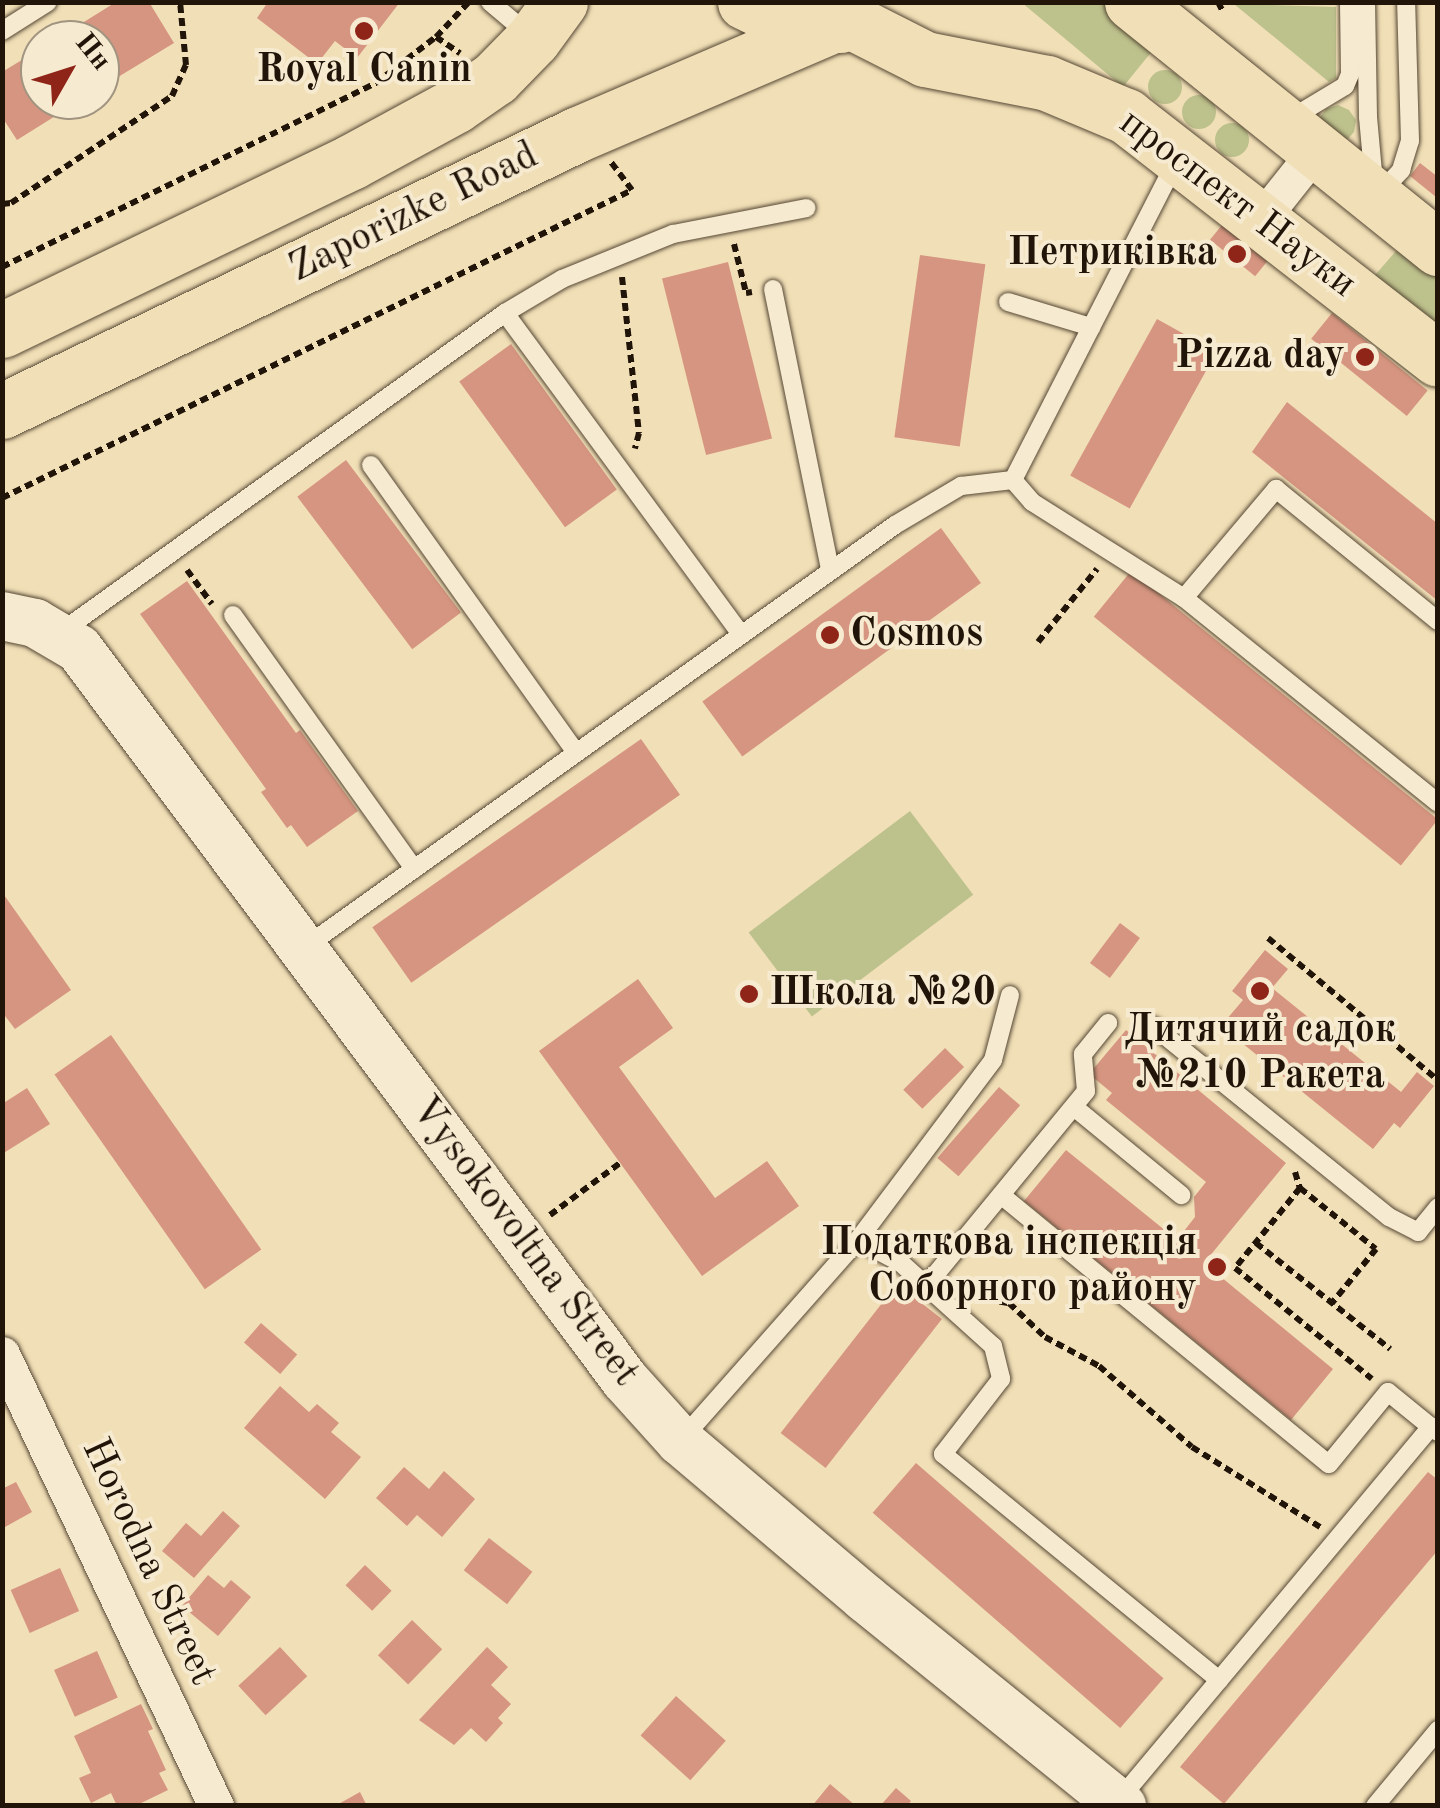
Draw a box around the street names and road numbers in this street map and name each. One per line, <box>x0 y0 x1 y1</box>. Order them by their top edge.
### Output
street label: проспект Науки <box>1109 99 1365 309</box>
street label: Zaporizke Road <box>282 132 546 294</box>
street label: Vysokovoltna Street <box>399 1088 649 1396</box>
street label: Horodna Street <box>70 1431 226 1693</box>

